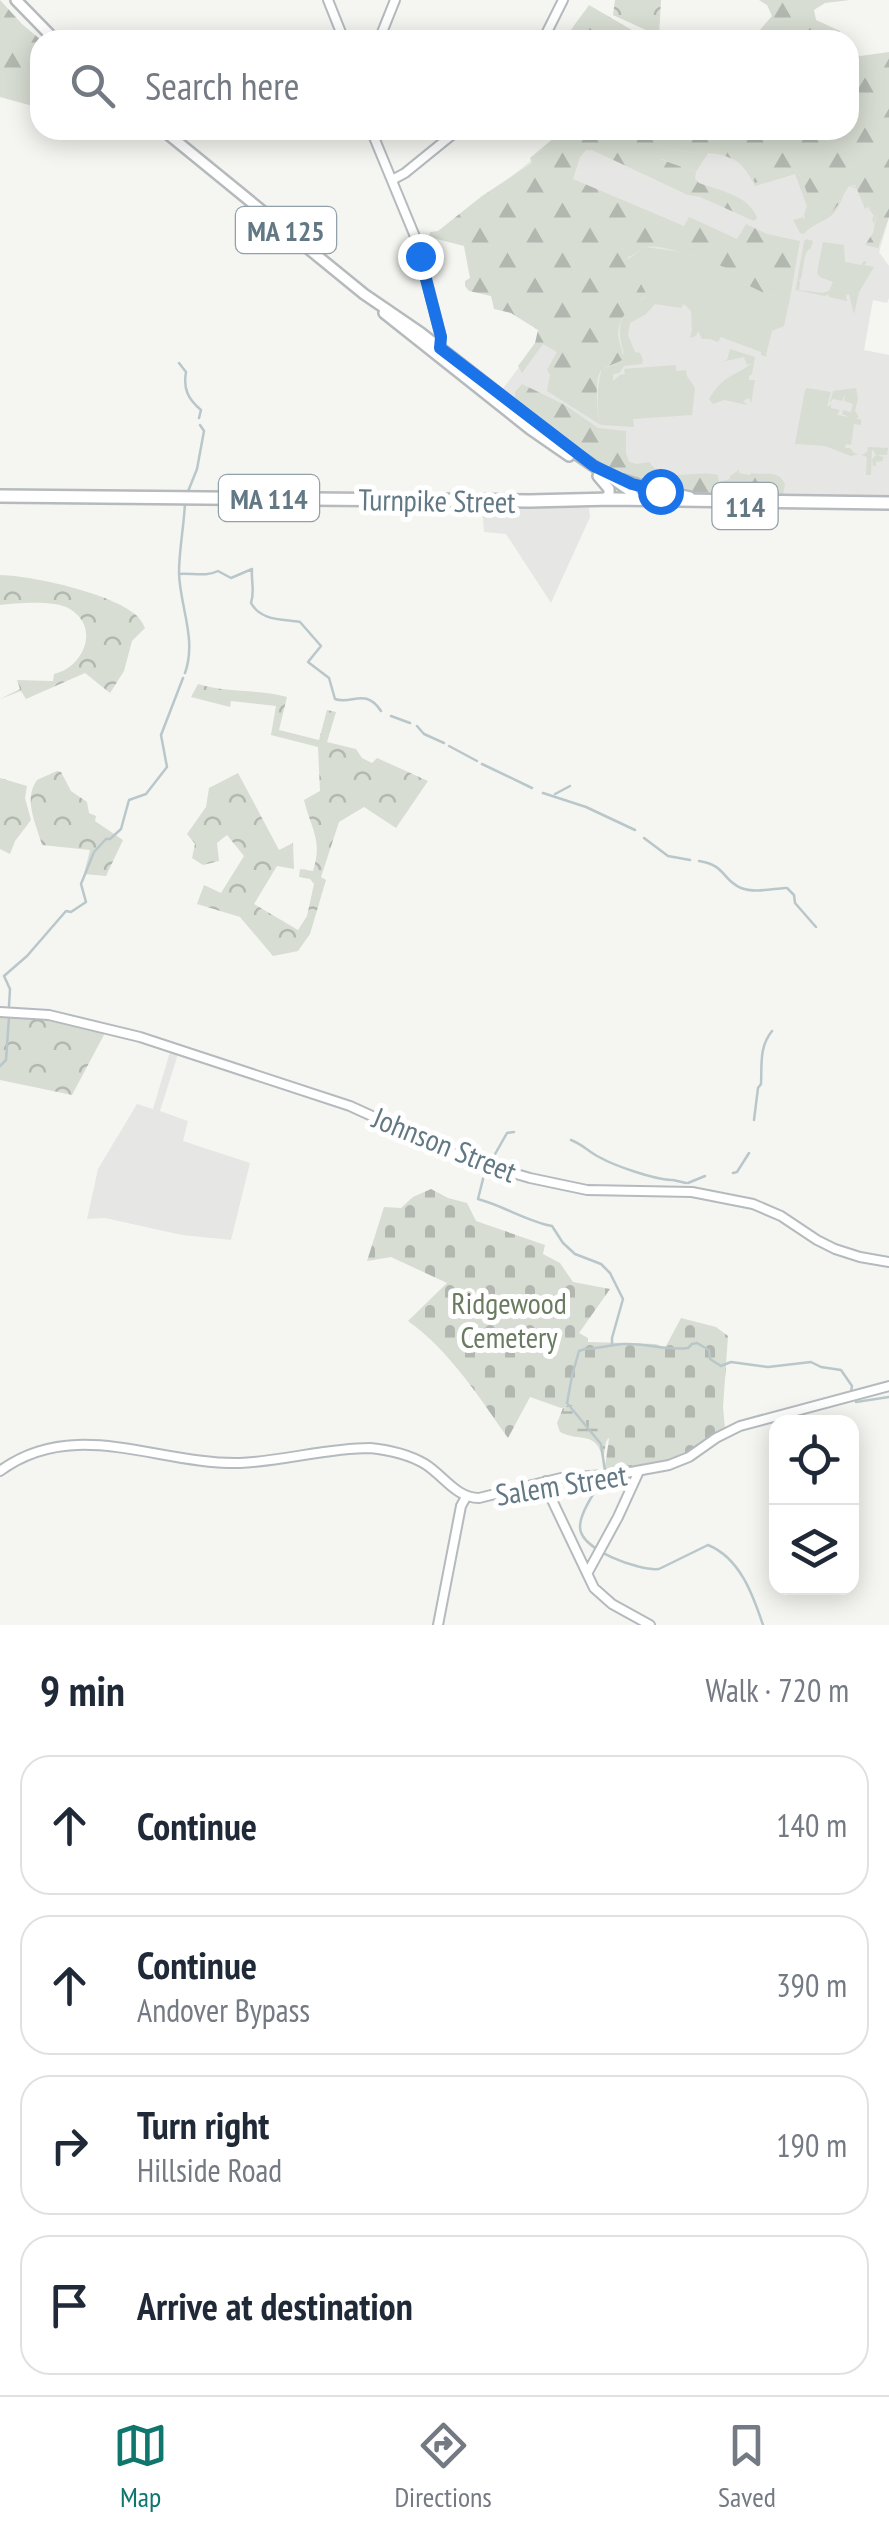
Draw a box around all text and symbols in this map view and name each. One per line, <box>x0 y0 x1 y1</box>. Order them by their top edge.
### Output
search box <box>30 30 859 140</box>
icon: search <box>65 58 120 113</box>
text: Search here <box>145 61 299 110</box>
road number: MA 125 <box>236 207 336 253</box>
route end <box>398 234 444 280</box>
route start <box>638 469 684 515</box>
road number: MA 114 <box>219 475 319 521</box>
street label: Turnpike Street <box>358 479 517 521</box>
road number: 114 <box>712 483 778 529</box>
street label: Johnson Street <box>367 1097 523 1191</box>
park label: Ridgewood Cemetery <box>451 1283 567 1356</box>
map controls <box>769 1415 859 1595</box>
button: locate <box>769 1415 859 1505</box>
street label: Salem Street <box>493 1454 630 1514</box>
button: layers <box>769 1505 859 1595</box>
text: 9 min <box>40 1663 125 1718</box>
text: Walk · 720 m <box>705 1669 849 1711</box>
icon: ahead <box>42 1798 97 1853</box>
text: Continue <box>137 1801 257 1850</box>
text: 140 m <box>776 1804 847 1846</box>
text: Continue <box>137 1940 257 1989</box>
icon: ahead <box>42 1958 97 2013</box>
text: 390 m <box>776 1964 847 2006</box>
text: Andover Bypass <box>137 1989 310 2031</box>
text: Turn right <box>137 2100 269 2149</box>
icon: right <box>42 2118 97 2173</box>
text: 190 m <box>776 2124 847 2166</box>
text: Hillside Road <box>137 2149 282 2191</box>
icon: arrive <box>42 2278 97 2333</box>
text: Arrive at destination <box>137 2281 413 2330</box>
tab: Map <box>113 2418 168 2515</box>
tab: Directions <box>394 2418 492 2515</box>
tab: Saved <box>718 2418 776 2515</box>

